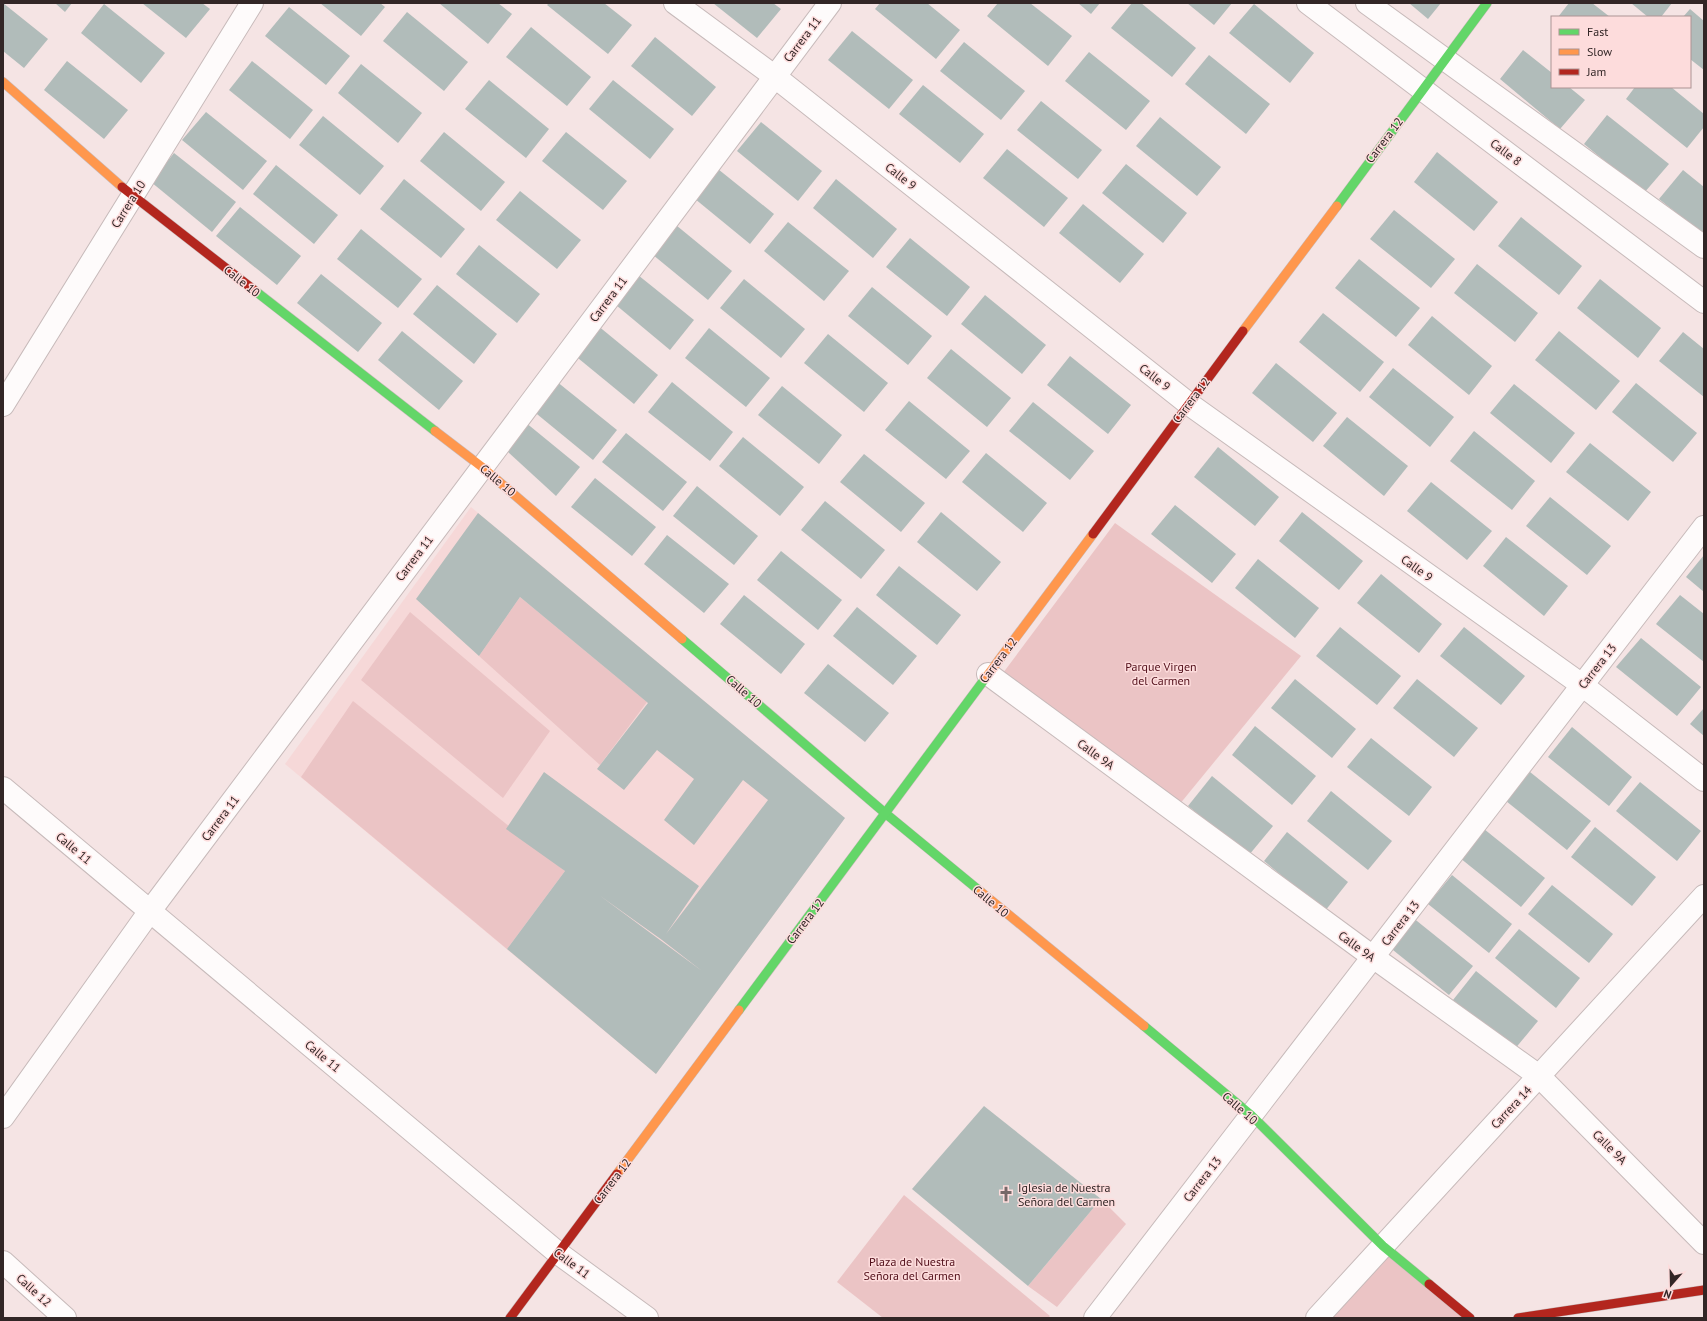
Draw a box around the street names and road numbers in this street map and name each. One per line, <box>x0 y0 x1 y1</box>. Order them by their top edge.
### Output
street label: Carrera 11 <box>780 13 824 65</box>
street label: Carrera 12 <box>1362 114 1406 166</box>
street label: Calle 8 <box>1487 135 1525 169</box>
street label: Calle 9 <box>882 159 920 193</box>
street label: Carrera 10 <box>108 177 149 231</box>
street label: Calle 10 <box>221 262 264 300</box>
street label: Carrera 11 <box>586 273 630 325</box>
street label: Calle 9 <box>1136 360 1174 394</box>
street label: Carrera 12 <box>1169 374 1213 426</box>
street label: Calle 10 <box>477 461 519 500</box>
street label: Carrera 11 <box>392 532 436 584</box>
street label: Calle 9 <box>1398 552 1436 584</box>
street label: Carrera 12 <box>976 634 1020 686</box>
street label: Carrera 13 <box>1575 640 1619 692</box>
street label: Calle 10 <box>723 672 765 711</box>
street label: Calle 9A <box>1074 735 1118 773</box>
street label: Carrera 11 <box>198 792 242 844</box>
street label: Calle 11 <box>53 829 95 867</box>
street label: Calle 10 <box>970 882 1012 921</box>
street label: Carrera 12 <box>783 895 827 947</box>
street label: Carrera 13 <box>1378 897 1422 949</box>
street label: Calle 9A <box>1335 927 1379 965</box>
street label: Calle 11 <box>302 1037 344 1075</box>
street label: Carrera 14 <box>1487 1082 1535 1132</box>
street label: Calle 10 <box>1219 1089 1261 1128</box>
street label: Calle 9A <box>1590 1127 1630 1167</box>
street label: Carrera 13 <box>1180 1153 1224 1205</box>
street label: Carrera 12 <box>590 1155 634 1207</box>
street label: Calle 11 <box>551 1244 593 1282</box>
street label: Calle 12 <box>13 1270 55 1310</box>

